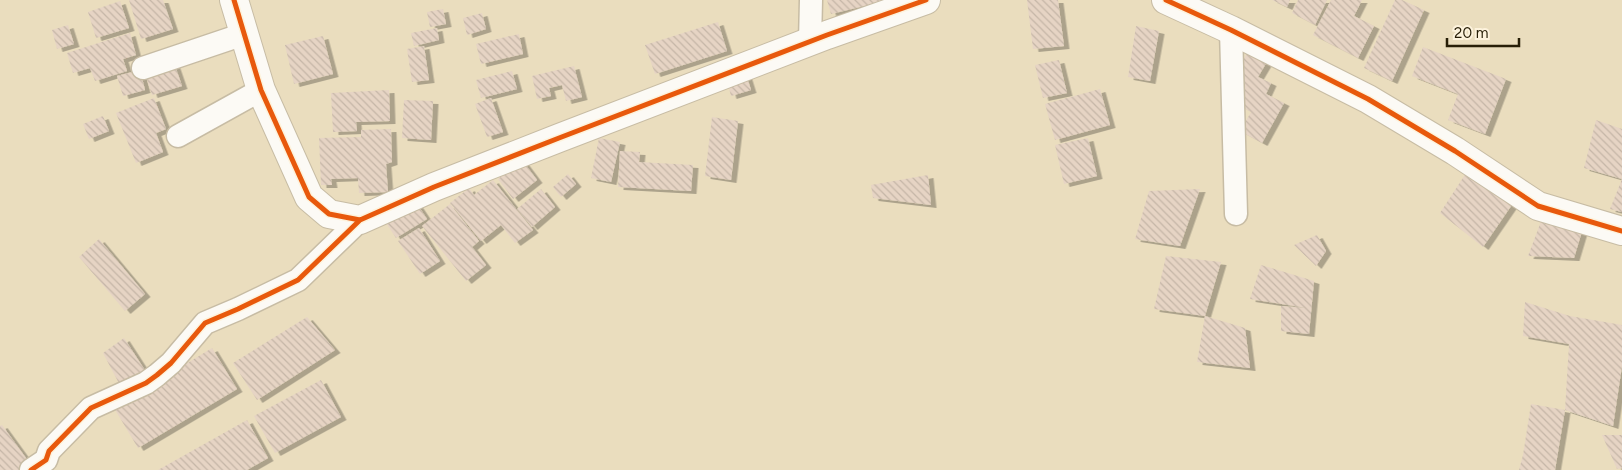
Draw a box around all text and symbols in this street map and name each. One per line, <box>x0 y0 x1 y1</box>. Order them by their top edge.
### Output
scale bar <box>1447 15 1520 47</box>
text: 20 m <box>1454 24 1488 42</box>

